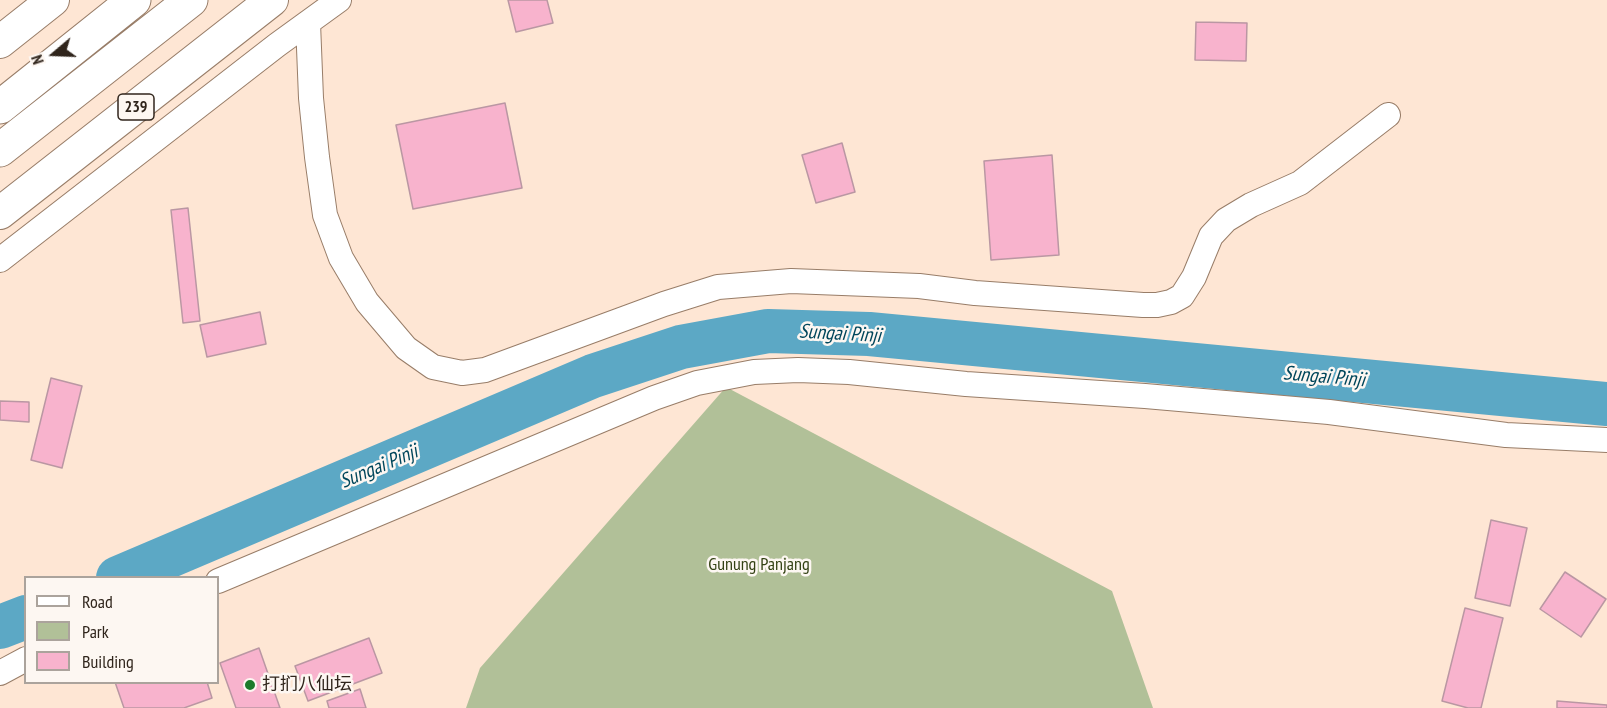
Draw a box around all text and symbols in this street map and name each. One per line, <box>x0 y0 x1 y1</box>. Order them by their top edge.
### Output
north arrow <box>24 24 84 84</box>
text: N <box>26 53 48 67</box>
road number: 239 <box>118 94 154 120</box>
water label: Sungai Pinji <box>798 320 882 348</box>
water label: Sungai Pinji <box>1282 361 1366 393</box>
water label: Sungai Pinji <box>337 440 421 494</box>
park label: Gunung Panjang <box>708 554 810 576</box>
legend <box>24 576 219 684</box>
text: Road <box>82 590 113 613</box>
text: Park <box>82 620 109 643</box>
text: Building <box>82 650 134 673</box>
place label: 打扪八仙坛 <box>262 674 352 696</box>
marker: 打扪八仙坛 <box>243 678 257 692</box>

